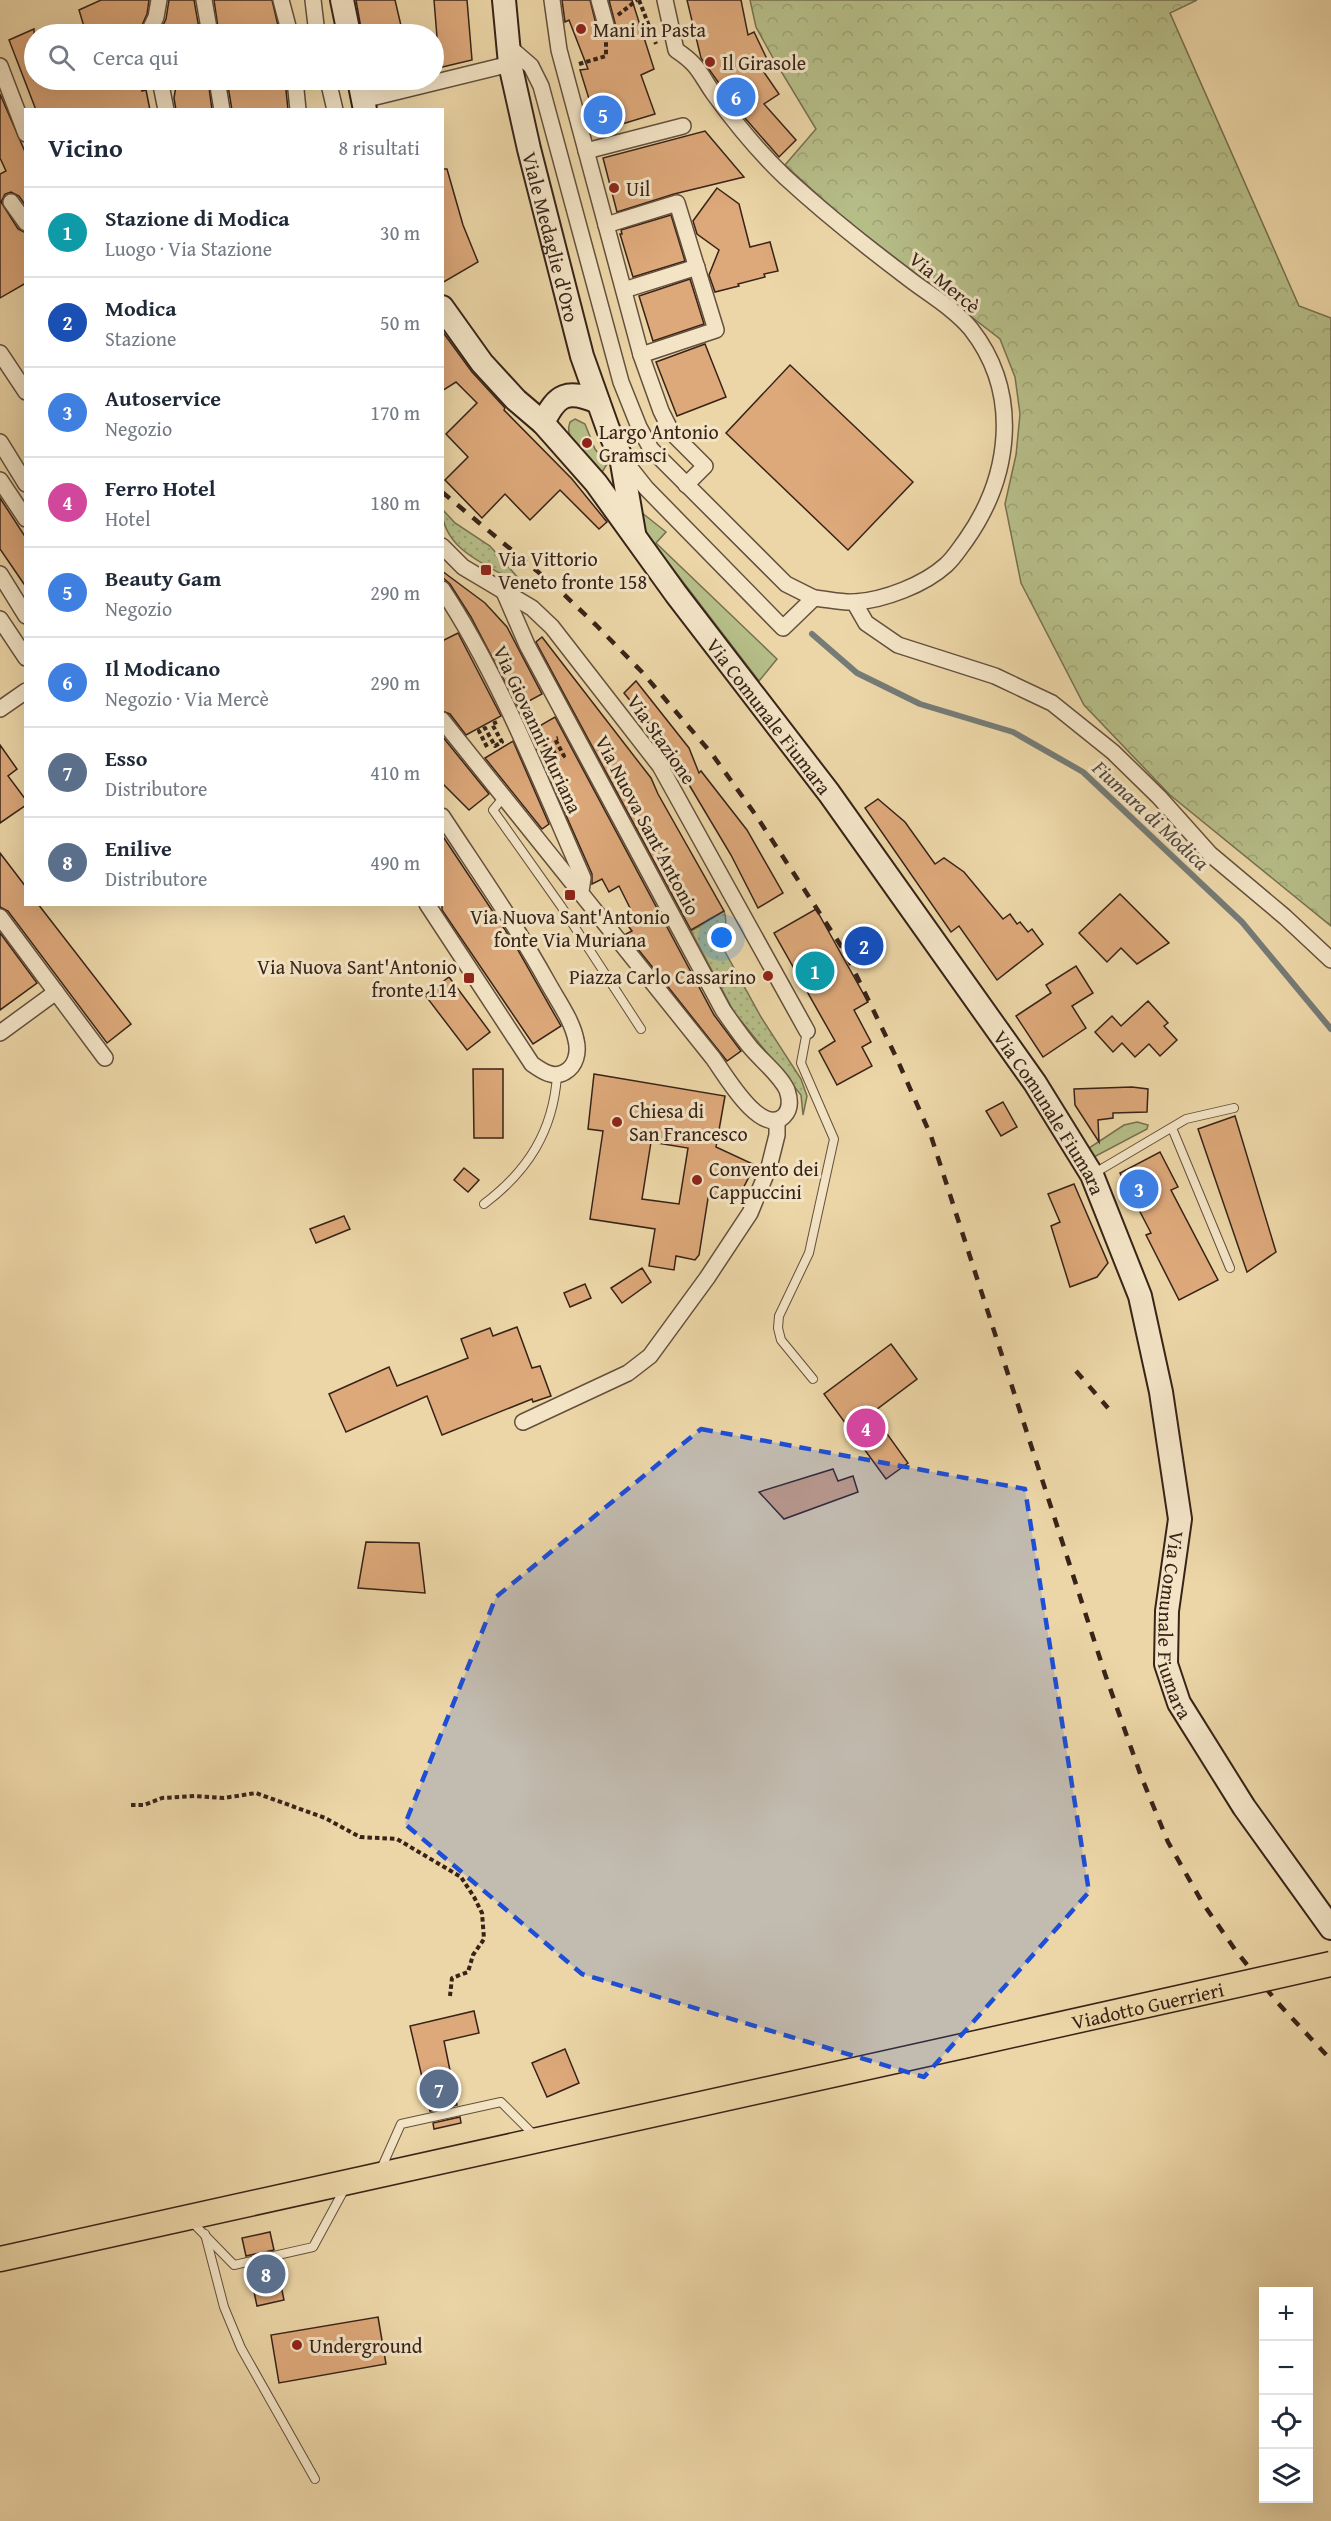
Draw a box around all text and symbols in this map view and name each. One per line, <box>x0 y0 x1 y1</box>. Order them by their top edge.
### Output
place label: Mani in Pasta <box>593 15 707 44</box>
marker: Mani in Pasta <box>574 22 588 36</box>
search box <box>24 24 444 90</box>
icon: search <box>45 41 78 74</box>
text: Cerca qui <box>93 41 179 73</box>
place label: Il Girasole <box>722 48 806 77</box>
marker: Il Girasole <box>703 55 717 69</box>
pin: 6 <box>716 74 756 120</box>
pin: 5 <box>584 92 622 138</box>
text: Vicino <box>48 128 123 167</box>
text: 8 risultati <box>339 133 420 162</box>
street label: Viale Medaglie d'Oro <box>516 149 587 325</box>
place label: Uil <box>626 174 651 203</box>
marker: Uil <box>607 181 621 195</box>
text: Stazione di Modica <box>105 202 290 234</box>
text: 1 <box>62 218 73 247</box>
text: 30 m <box>380 218 420 247</box>
text: Luogo · Via Stazione <box>105 234 272 263</box>
street label: Via Mercè <box>903 244 987 320</box>
text: Modica <box>105 292 177 324</box>
text: 2 <box>62 308 73 337</box>
text: 50 m <box>380 308 420 337</box>
text: Stazione <box>105 324 176 353</box>
text: Autoservice <box>105 382 221 414</box>
text: 3 <box>62 398 73 427</box>
text: 170 m <box>370 398 420 427</box>
text: Negozio <box>105 414 172 443</box>
place label: Largo Antonio Gramsci <box>599 417 719 469</box>
marker: Largo Antonio Gramsci <box>580 436 594 450</box>
text: Ferro Hotel <box>105 472 216 504</box>
text: 4 <box>62 488 73 517</box>
text: 180 m <box>370 488 420 517</box>
text: Hotel <box>105 504 151 533</box>
place label: Via Vittorio Veneto fronte 158 <box>498 544 647 596</box>
text: Beauty Gam <box>105 562 221 594</box>
marker: Via Vittorio Veneto fronte 158 <box>479 563 493 577</box>
text: 5 <box>62 578 73 607</box>
text: 290 m <box>370 578 420 607</box>
text: Negozio <box>105 594 172 623</box>
street label: Via Comunale Fiumara <box>700 631 839 801</box>
street label: Via Giovanni Muriana <box>486 640 590 818</box>
text: Il Modicano <box>105 652 220 684</box>
text: 6 <box>62 668 73 697</box>
text: 290 m <box>370 668 420 697</box>
text: Negozio · Via Mercè <box>105 684 269 713</box>
street label: Via Stazione <box>620 688 704 790</box>
street label: Via Nuova Sant'Antonio <box>588 730 708 920</box>
text: Esso <box>105 742 147 774</box>
water label: Fiumara di Modica <box>1085 752 1217 878</box>
text: 7 <box>62 758 73 787</box>
text: 410 m <box>370 758 420 787</box>
text: Distributore <box>105 774 207 803</box>
text: Enilive <box>105 832 172 864</box>
text: 8 <box>62 848 73 877</box>
text: 490 m <box>370 848 420 877</box>
text: Distributore <box>105 864 207 893</box>
marker: Via Nuova Sant'Antonio fonte Via Muriana <box>563 888 577 902</box>
place label: Via Nuova Sant'Antonio fonte Via Muriana <box>470 902 670 954</box>
your location <box>707 923 736 952</box>
pin: 2 <box>844 924 884 968</box>
pin: 1 <box>796 948 834 994</box>
place label: Via Nuova Sant'Antonio fronte 114 <box>257 952 457 1004</box>
place label: Piazza Carlo Cassarino <box>569 962 756 991</box>
marker: Piazza Carlo Cassarino <box>761 969 775 983</box>
marker: Via Nuova Sant'Antonio fronte 114 <box>462 971 476 985</box>
street label: Via Comunale Fiumara <box>987 1024 1113 1199</box>
place label: Chiesa di San Francesco <box>629 1096 748 1148</box>
marker: Chiesa di San Francesco <box>610 1115 624 1129</box>
place label: Convento dei Cappuccini <box>709 1154 819 1206</box>
pin: 3 <box>1120 1166 1158 1212</box>
marker: Convento dei Cappuccini <box>690 1173 704 1187</box>
pin: 4 <box>846 1406 886 1450</box>
street label: Via Comunale Fiumara <box>1151 1529 1200 1725</box>
street label: Viadotto Guerrieri <box>1069 1974 1227 2036</box>
pin: 7 <box>420 2066 458 2112</box>
pin: 8 <box>246 2252 286 2296</box>
map controls <box>1259 2287 1313 2503</box>
button: + <box>1259 2287 1313 2341</box>
place label: Underground <box>309 2331 423 2360</box>
marker: Underground <box>290 2338 304 2352</box>
button: − <box>1259 2341 1313 2395</box>
button: locate <box>1259 2395 1313 2449</box>
button: layers <box>1259 2449 1313 2503</box>

